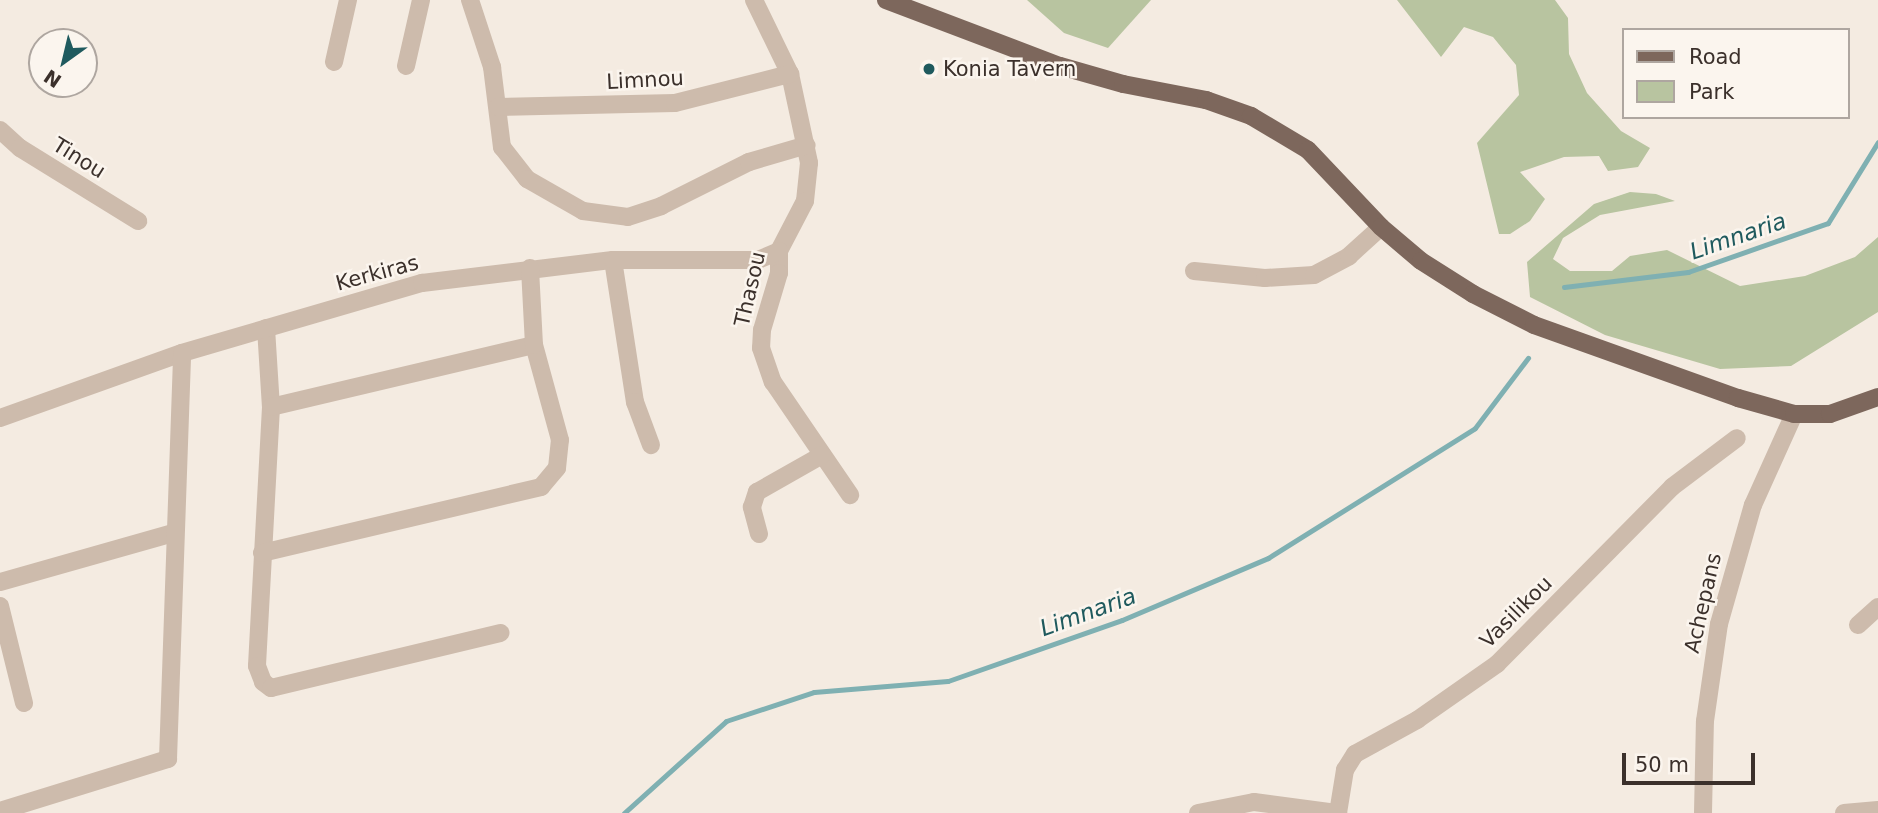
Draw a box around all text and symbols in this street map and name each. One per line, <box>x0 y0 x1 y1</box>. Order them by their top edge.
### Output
north arrow <box>28 28 98 98</box>
legend <box>1622 28 1850 119</box>
text: Road <box>1689 45 1742 69</box>
place label: Konia Tavern <box>943 56 1076 82</box>
marker: Konia Tavern <box>921 61 937 77</box>
text: N <box>40 65 65 92</box>
street label: Limnou <box>606 65 684 95</box>
text: Park <box>1689 80 1734 104</box>
street label: Tinou <box>48 132 110 184</box>
water label: Limnaria <box>1686 207 1790 265</box>
street label: Thasou <box>729 249 771 329</box>
street label: Kerkiras <box>333 250 421 296</box>
street label: Achepans <box>1679 550 1727 656</box>
street label: Vasilikou <box>1475 571 1557 653</box>
water label: Limnaria <box>1036 582 1140 642</box>
scale bar <box>1626 740 1759 784</box>
text: 50 m <box>1635 753 1689 777</box>

